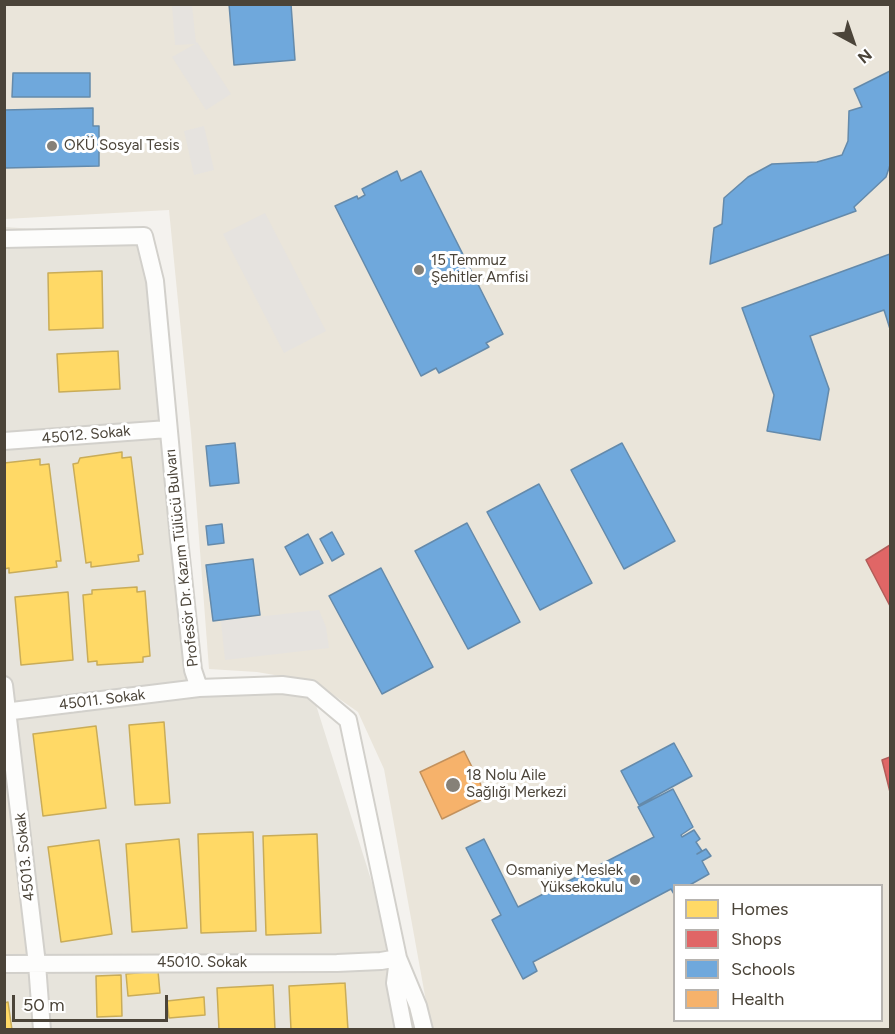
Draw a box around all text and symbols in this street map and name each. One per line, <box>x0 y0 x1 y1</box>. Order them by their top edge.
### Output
north arrow <box>823 12 883 72</box>
text: N <box>854 45 876 67</box>
place label: OKÜ Sosyal Tesis <box>64 137 179 155</box>
marker: OKÜ Sosyal Tesis <box>45 139 59 153</box>
place label: 15 Temmuz Şehitler Amfisi <box>431 252 529 287</box>
marker: 15 Temmuz Şehitler Amfisi <box>412 263 426 277</box>
street label: 45012. Sokak <box>41 422 131 448</box>
street label: Profesör Dr. Kazım Tülücü Bulvarı <box>162 448 202 668</box>
street label: 45011. Sokak <box>58 686 146 714</box>
place label: 18 Nolu Aile Sağlığı Merkezi <box>466 767 567 802</box>
marker: 18 Nolu Aile Sağlığı Merkezi <box>444 776 462 794</box>
street label: 45013. Sokak <box>11 812 39 902</box>
place label: Osmaniye Meslek Yüksekokulu <box>506 862 623 897</box>
marker: Osmaniye Meslek Yüksekokulu <box>628 873 642 887</box>
legend <box>673 884 883 1022</box>
text: Homes <box>731 898 789 920</box>
text: Shops <box>731 928 782 950</box>
street label: 45010. Sokak <box>157 954 247 972</box>
text: Schools <box>731 958 795 980</box>
scale bar <box>15 983 171 1021</box>
text: Health <box>731 988 784 1010</box>
text: 50 m <box>23 994 65 1016</box>

